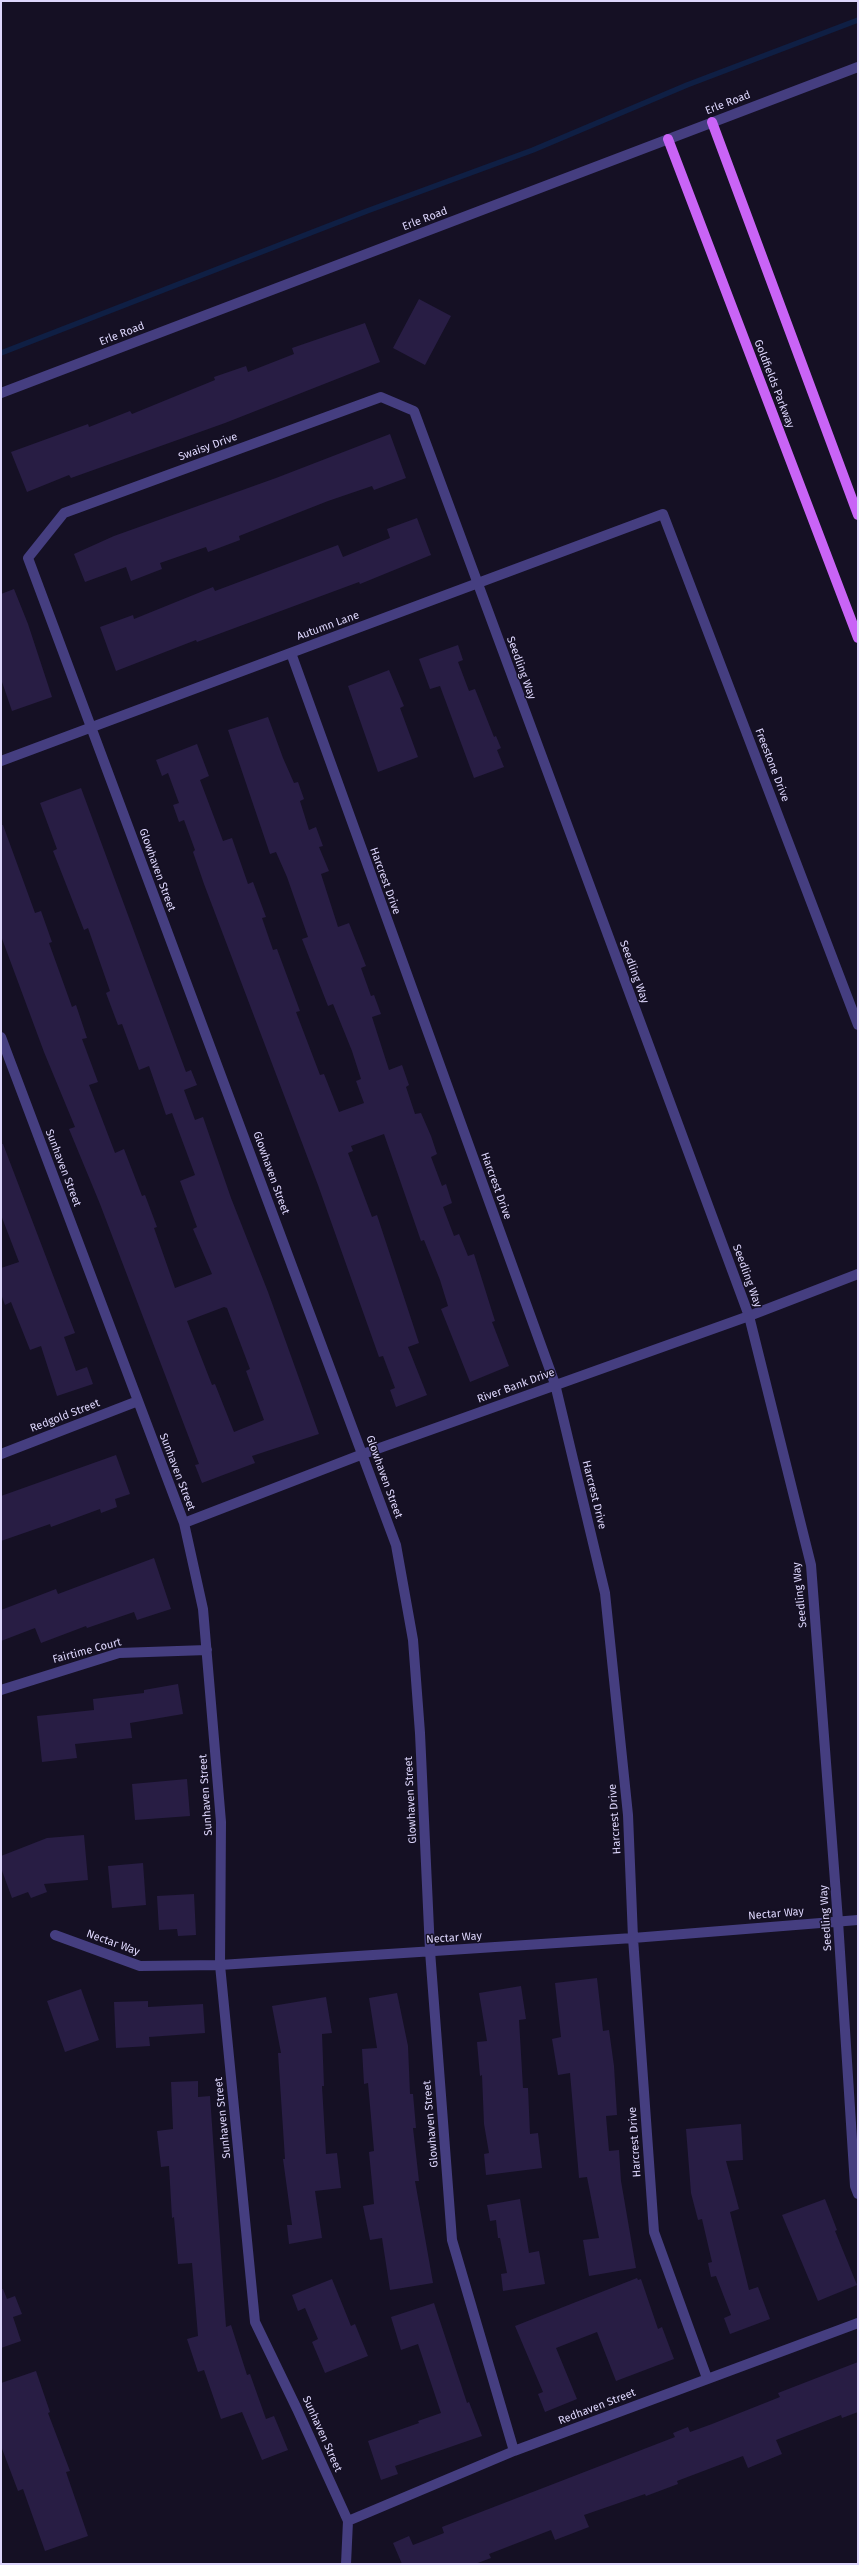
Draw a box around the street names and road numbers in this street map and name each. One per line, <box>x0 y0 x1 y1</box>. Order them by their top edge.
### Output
street label: Erle Road <box>703 88 753 118</box>
street label: Erle Road <box>400 204 450 234</box>
street label: Erle Road <box>97 319 147 349</box>
street label: Goldfields Parkway <box>751 338 797 430</box>
street label: Swaisy Drive <box>177 430 239 464</box>
street label: Autumn Lane <box>295 609 361 643</box>
street label: Seedling Way <box>504 635 538 701</box>
street label: Freestone Drive <box>752 726 792 804</box>
street label: Glowhaven Street <box>136 827 178 913</box>
street label: Harcrest Drive <box>367 846 403 916</box>
street label: Seedling Way <box>617 939 651 1005</box>
street label: Sunhaven Street <box>42 1128 84 1208</box>
street label: Glowhaven Street <box>250 1130 292 1216</box>
street label: Harcrest Drive <box>478 1151 514 1221</box>
street label: Seedling Way <box>730 1243 764 1309</box>
street label: River Bank Drive <box>475 1366 557 1406</box>
street label: Redgold Street <box>28 1397 102 1435</box>
street label: Sunhaven Street <box>156 1432 198 1512</box>
street label: Glowhaven Street <box>363 1434 405 1520</box>
street label: Harcrest Drive <box>579 1459 609 1531</box>
street label: Seedling Way <box>790 1562 810 1628</box>
street label: Fairtime Court <box>51 1636 123 1666</box>
street label: Sunhaven Street <box>197 1754 215 1836</box>
street label: Glowhaven Street <box>402 1756 420 1844</box>
street label: Harcrest Drive <box>606 1783 624 1855</box>
street label: Seedling Way <box>817 1885 835 1951</box>
street label: Nectar Way <box>748 1905 804 1923</box>
street label: Nectar Way <box>85 1927 141 1959</box>
street label: Nectar Way <box>426 1929 482 1947</box>
street label: Sunhaven Street <box>212 2077 234 2159</box>
street label: Glowhaven Street <box>421 2080 441 2168</box>
street label: Harcrest Drive <box>626 2106 644 2178</box>
street label: Redhaven Street <box>556 2386 638 2428</box>
street label: Sunhaven Street <box>299 2394 345 2474</box>

